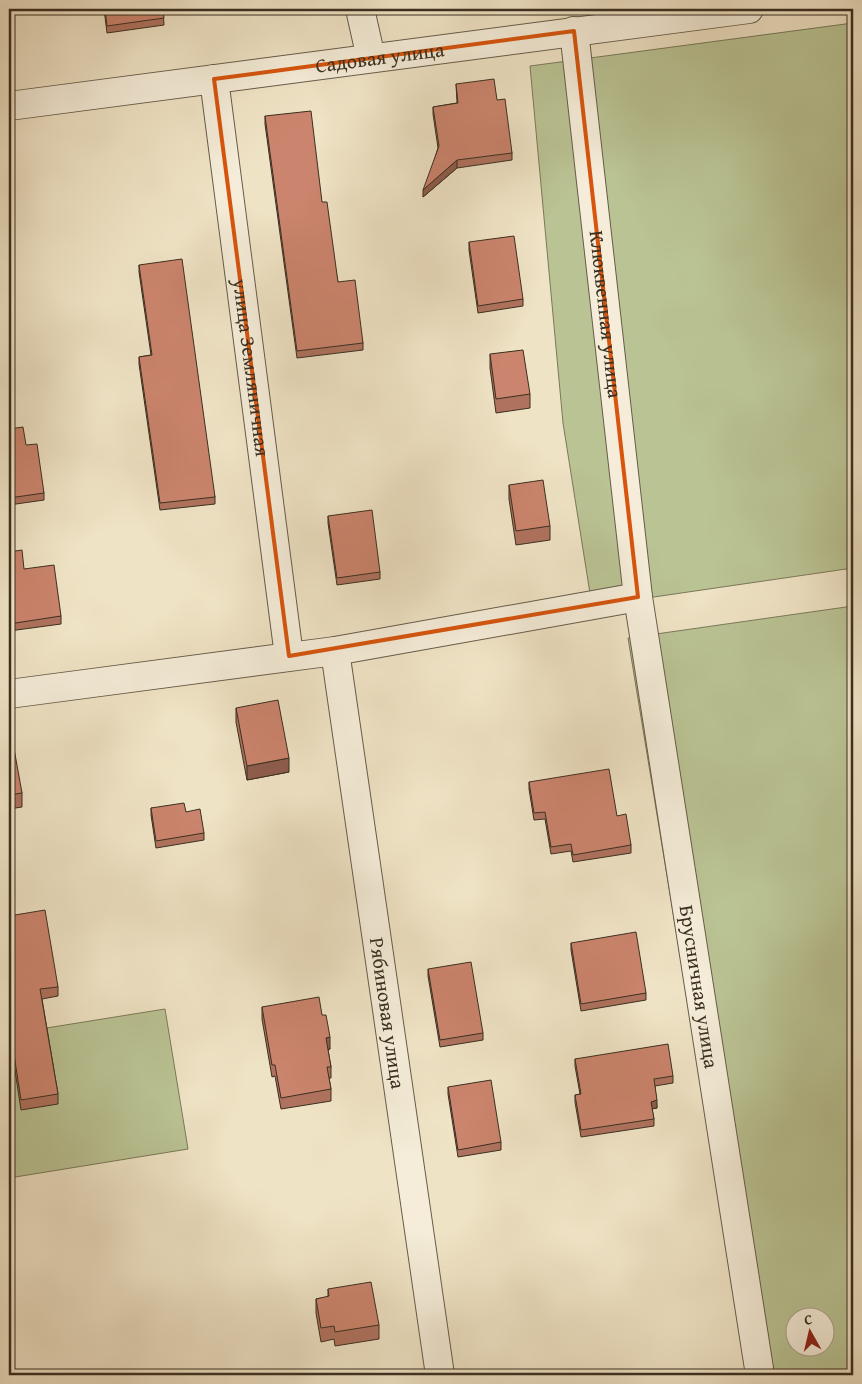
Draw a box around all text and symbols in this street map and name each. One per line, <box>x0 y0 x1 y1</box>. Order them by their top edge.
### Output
street label: Садовая улица <box>314 34 446 80</box>
street label: Клюквенная улица <box>583 229 630 400</box>
street label: улица Земляничная <box>226 276 278 458</box>
street label: Брусничная улица <box>672 903 727 1071</box>
street label: Рябиновая улица <box>363 935 413 1091</box>
north arrow <box>784 1306 834 1356</box>
text: С <box>803 1309 814 1330</box>

